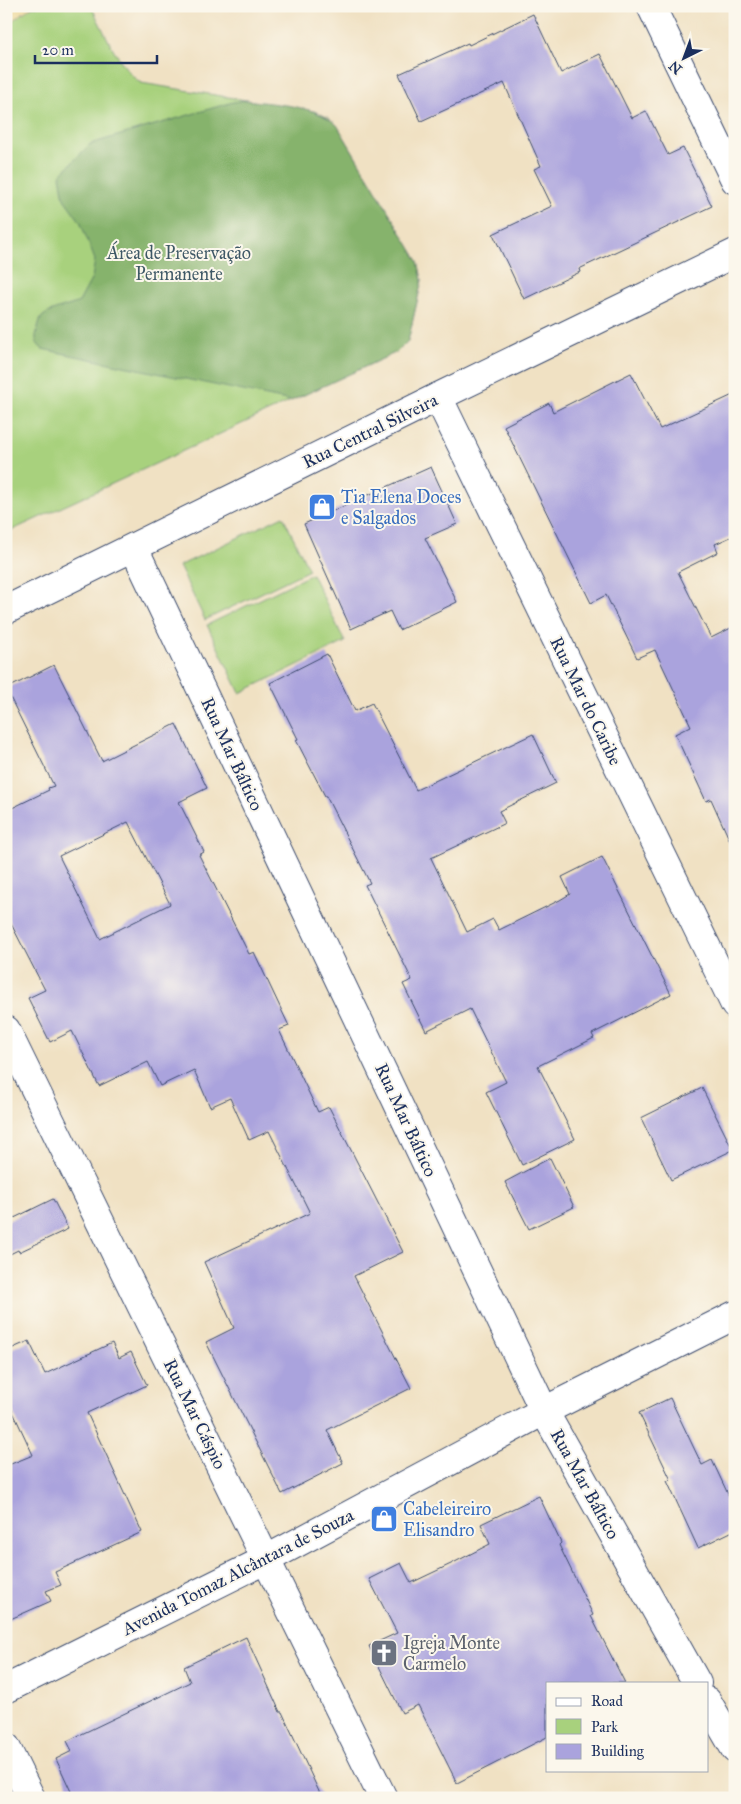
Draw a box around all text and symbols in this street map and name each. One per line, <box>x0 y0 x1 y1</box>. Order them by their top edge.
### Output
scale bar <box>35 32 158 64</box>
north arrow <box>658 32 708 82</box>
text: 20 m <box>42 41 74 59</box>
text: N <box>665 57 686 78</box>
park label: Área de Preservação Permanente <box>106 240 251 285</box>
street label: Rua Central Silveira <box>299 389 442 473</box>
place label: Tia Elena Doces e Salgados <box>341 486 461 530</box>
shop icon: Tia Elena Doces e Salgados <box>307 492 337 522</box>
street label: Rua Mar do Caribe <box>545 633 627 769</box>
street label: Rua Mar Báltico <box>196 694 268 814</box>
street label: Rua Mar Báltico <box>370 1060 442 1180</box>
street label: Rua Mar Cáspio <box>159 1355 231 1473</box>
street label: Rua Mar Báltico <box>546 1425 624 1543</box>
place label: Cabeleireiro Elisandro <box>403 1498 491 1541</box>
street label: Avenida Tomaz Alcântara de Souza <box>118 1504 358 1641</box>
shop icon: Cabeleireiro Elisandro <box>369 1504 399 1534</box>
place label: Igreja Monte Carmelo <box>403 1632 500 1675</box>
church icon: Igreja Monte Carmelo <box>369 1638 399 1668</box>
legend <box>546 1682 708 1772</box>
text: Road <box>591 1692 623 1710</box>
text: Park <box>591 1718 618 1736</box>
text: Building <box>591 1742 645 1760</box>

